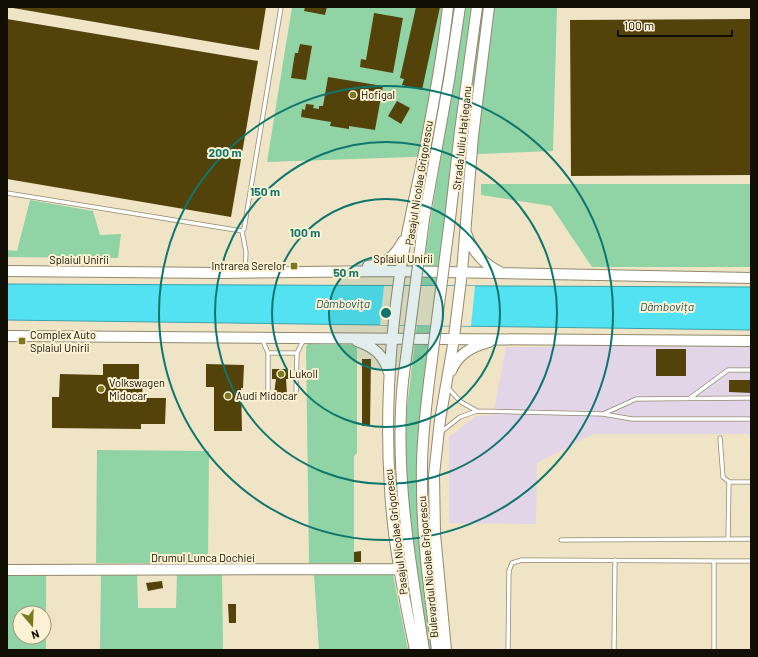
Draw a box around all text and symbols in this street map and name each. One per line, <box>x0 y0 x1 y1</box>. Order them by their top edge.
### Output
scale bar <box>618 12 732 38</box>
text: 100 m <box>624 18 654 32</box>
street label: Strada Iuliu Hațieganu <box>450 85 473 191</box>
place label: Hofigal <box>361 88 395 101</box>
marker: Hofigal <box>348 90 358 100</box>
street label: Pasajul Nicolae Grigorescu <box>402 119 435 246</box>
text: 200 m <box>209 145 241 159</box>
text: 150 m <box>250 184 280 198</box>
text: 100 m <box>290 225 320 239</box>
street label: Splaiul Unirii <box>373 252 433 265</box>
street label: Splaiul Unirii <box>49 253 109 266</box>
place label: Intrarea Serelor <box>211 259 286 272</box>
marker: Intrarea Serelor <box>289 261 299 271</box>
text: 50 m <box>333 265 359 279</box>
water label: Dâmbovița <box>316 296 370 310</box>
water label: Dâmbovița <box>640 299 694 313</box>
centre of rings <box>379 306 393 320</box>
place label: Complex Auto Splaiul Unirii <box>30 328 96 354</box>
marker: Complex Auto Splaiul Unirii <box>17 336 27 346</box>
place label: Lukoil <box>289 367 318 380</box>
marker: Lukoil <box>276 369 286 379</box>
place label: Volkswagen Midocar <box>109 376 165 402</box>
marker: Volkswagen Midocar <box>96 384 106 394</box>
place label: Audi Midocar <box>236 389 298 402</box>
marker: Audi Midocar <box>223 391 233 401</box>
street label: Pasajul Nicolae Grigorescu <box>381 468 410 596</box>
street label: Bulevardul Nicolae Grigorescu <box>415 495 440 639</box>
street label: Drumul Lunca Dochiei <box>151 551 255 564</box>
north arrow <box>12 605 52 645</box>
text: N <box>30 628 41 642</box>

